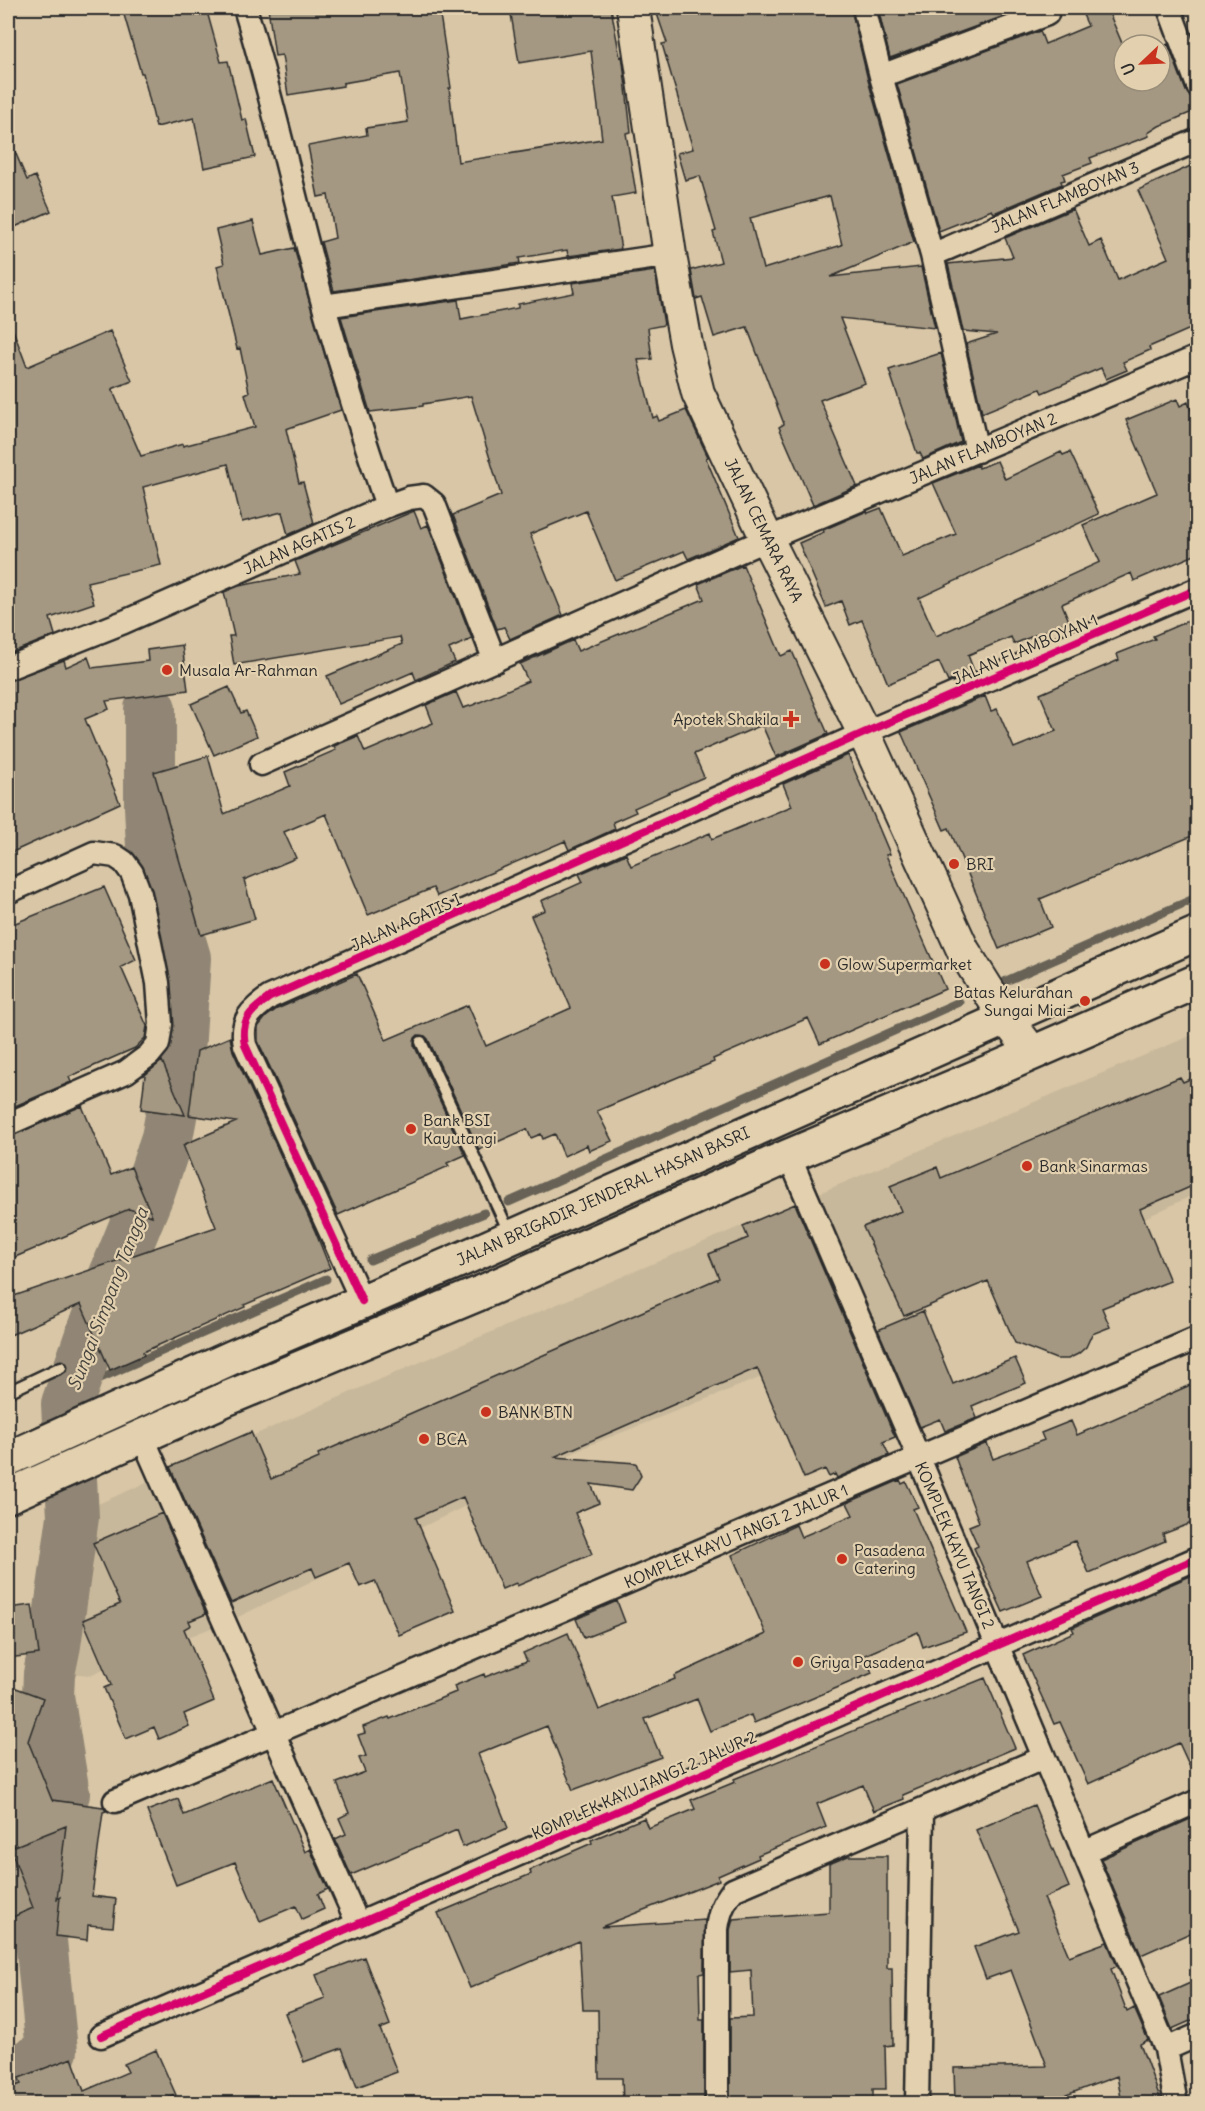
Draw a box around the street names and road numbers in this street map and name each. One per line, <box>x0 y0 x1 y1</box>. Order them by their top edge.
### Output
street label: JALAN FLAMBOYAN 3 <box>988 157 1142 237</box>
street label: JALAN FLAMBOYAN 2 <box>906 408 1060 488</box>
street label: JALAN CEMARA RAYA <box>720 455 808 605</box>
street label: JALAN AGATIS 2 <box>240 511 358 579</box>
street label: JALAN FLAMBOYAN 1 <box>949 609 1101 689</box>
street label: JALAN AGATIS I <box>348 889 464 955</box>
street label: JALAN BRIGADIR JENDERAL HASAN BASRI <box>453 1122 753 1270</box>
street label: KOMPLEK KAYU TANGI 2 <box>911 1458 999 1632</box>
street label: KOMPLEK KAYU TANGI 2 JALUR 1 <box>621 1480 851 1592</box>
street label: KOMPLEK KAYU TANGI 2 JALUR 2 <box>529 1726 760 1844</box>

